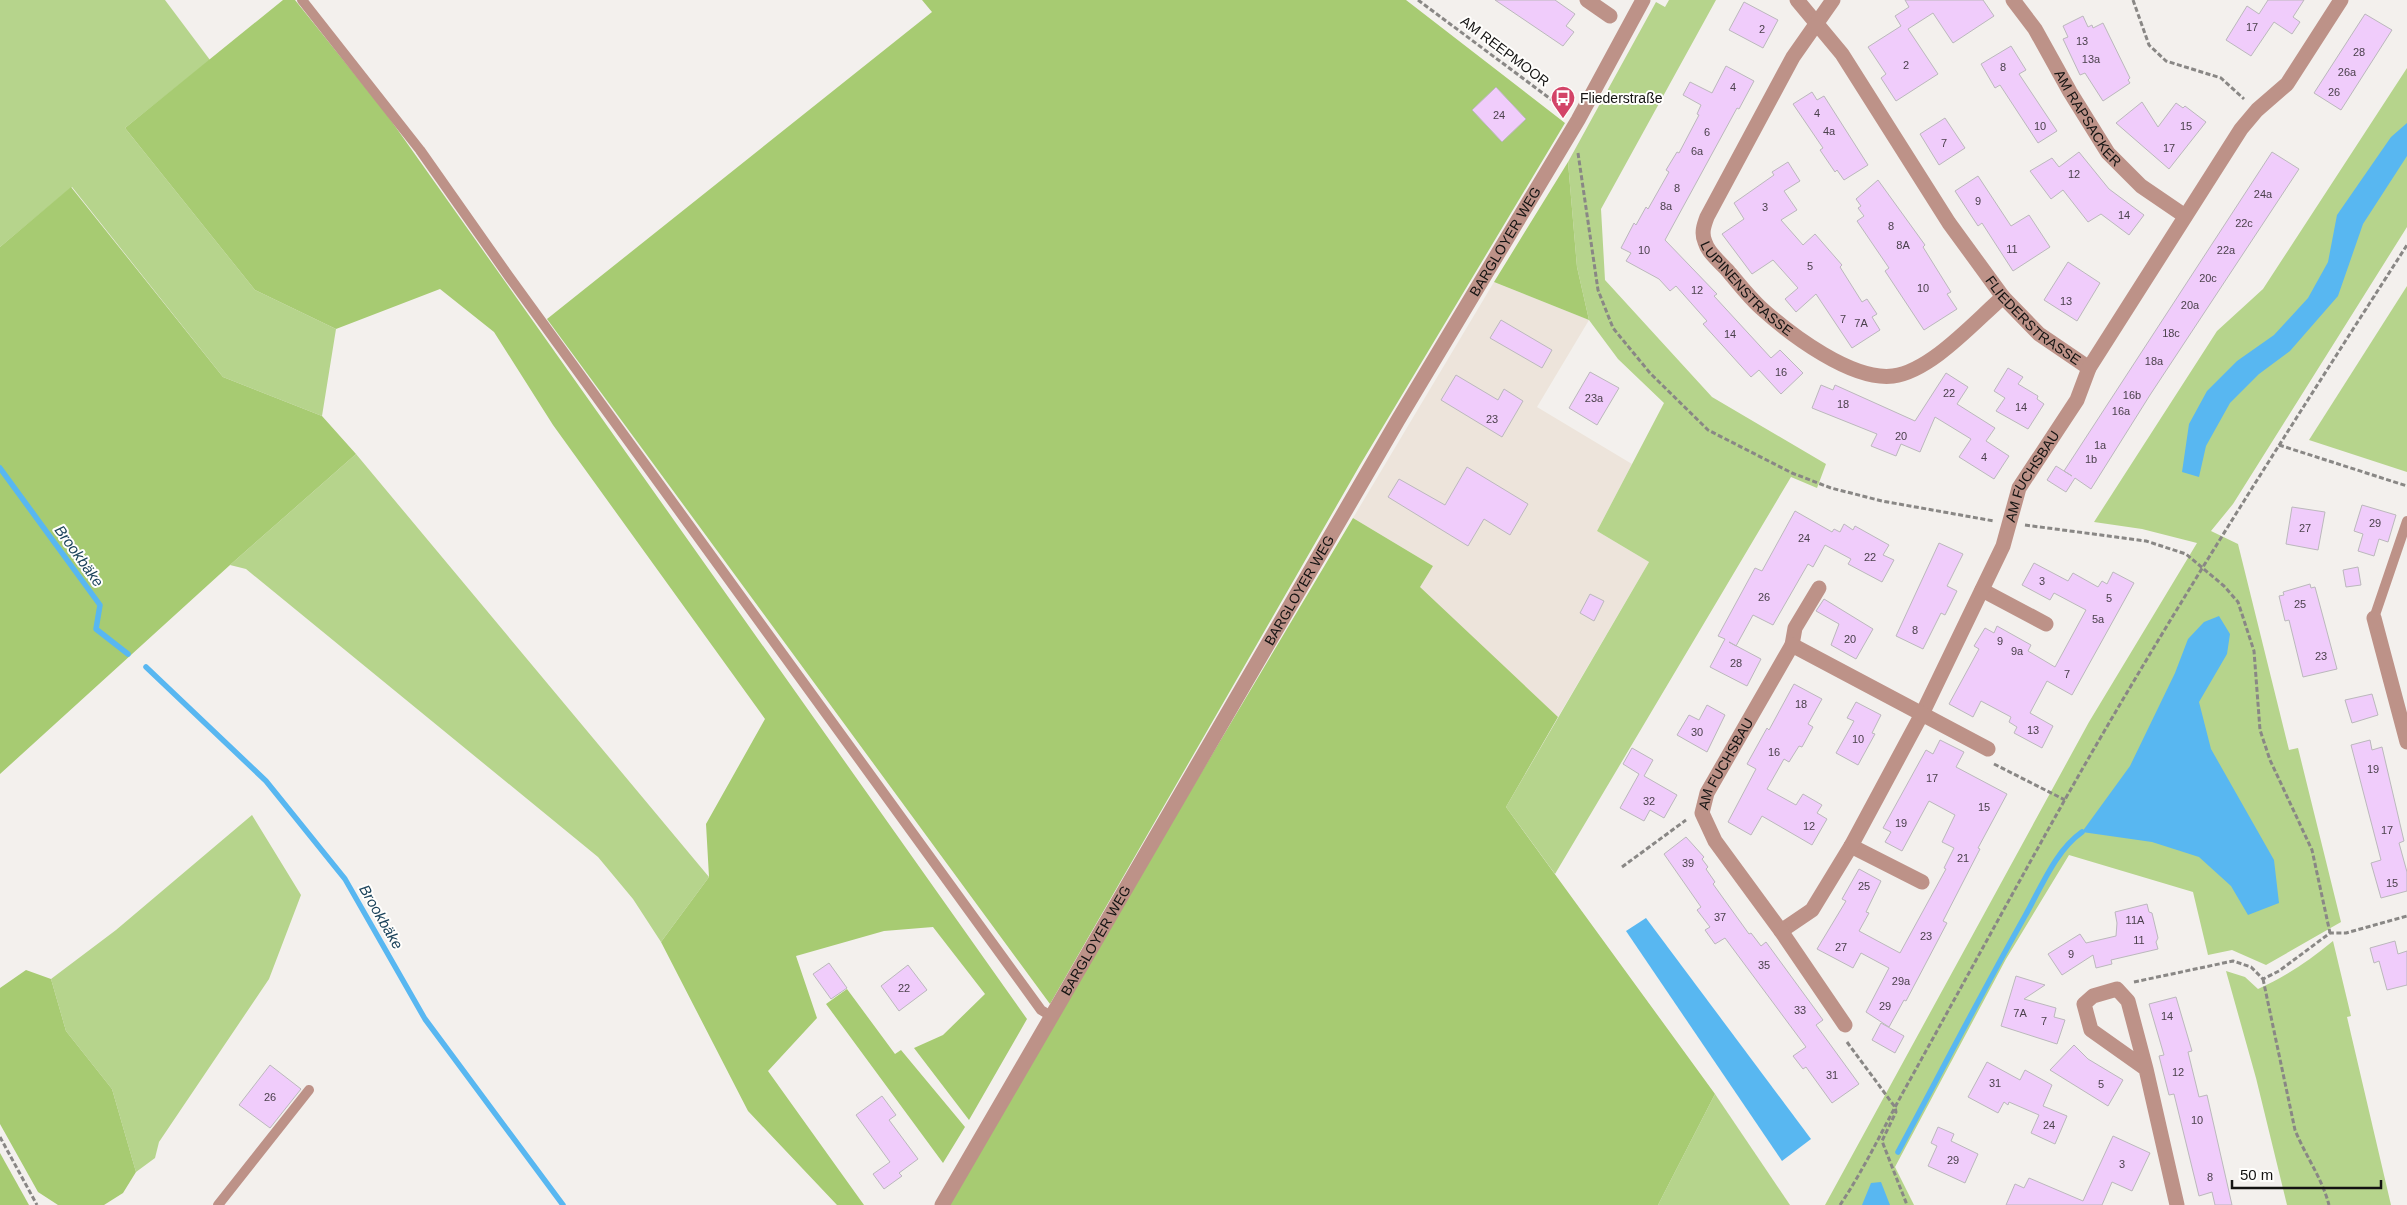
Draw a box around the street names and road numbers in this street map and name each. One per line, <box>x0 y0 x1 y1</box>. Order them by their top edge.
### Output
street label: AM REEPMOOR <box>1458 13 1552 89</box>
street label: AM RAPSACKER <box>2051 67 2124 169</box>
street label: BARGLOYER WEG <box>1466 184 1544 299</box>
street label: LUPINENSTRASSE <box>1697 239 1796 339</box>
street label: FLIEDERSTRASSE <box>1982 273 2084 368</box>
street label: AM FUCHSBAU <box>2002 428 2063 524</box>
street label: BARGLOYER WEG <box>1261 532 1337 648</box>
street label: AM FUCHSBAU <box>1695 715 1756 811</box>
street label: BARGLOYER WEG <box>1058 883 1134 998</box>

